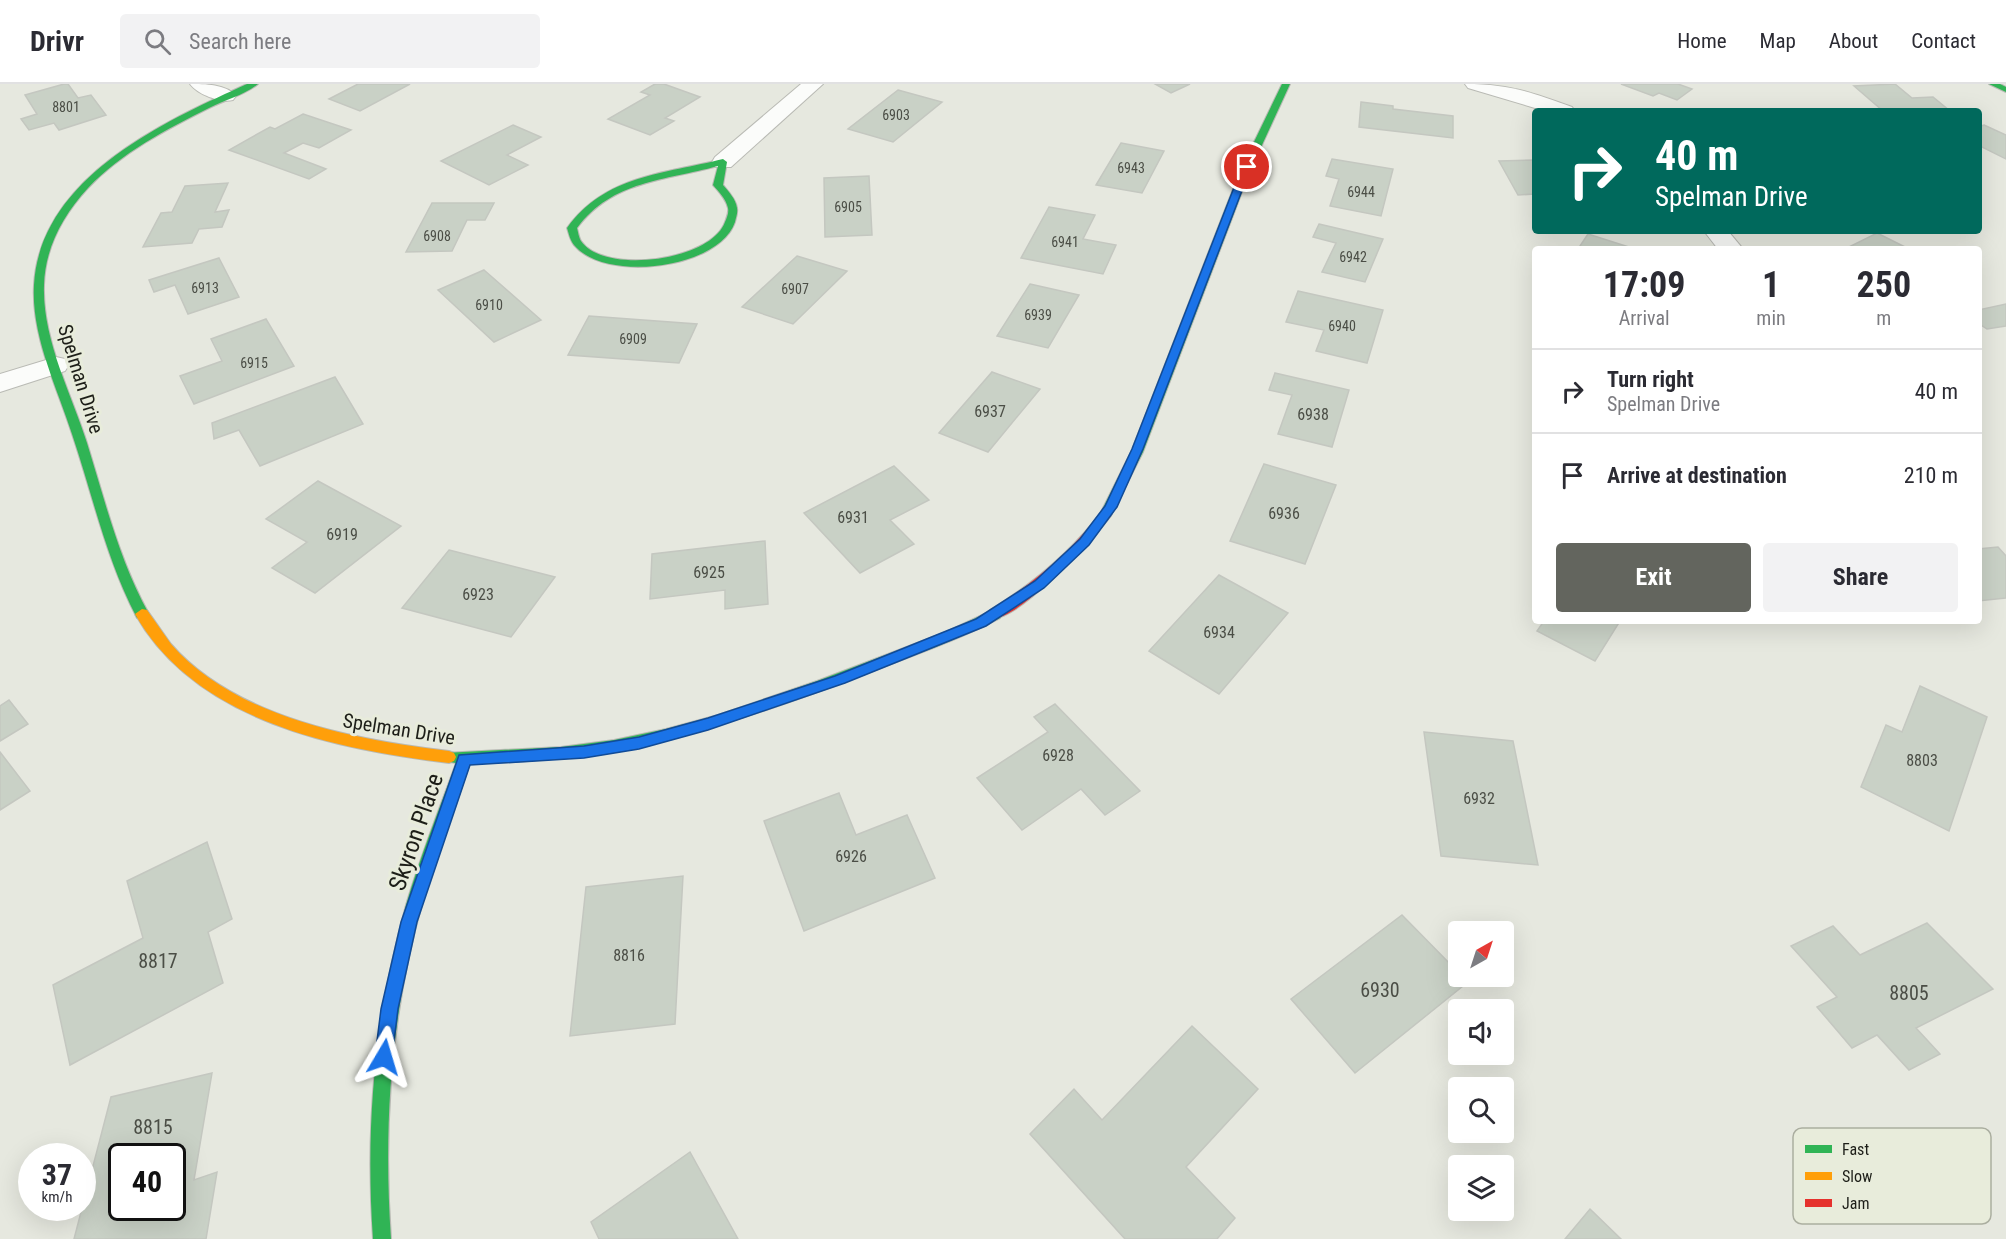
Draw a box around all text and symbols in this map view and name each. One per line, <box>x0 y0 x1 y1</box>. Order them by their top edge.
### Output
search box <box>120 14 540 68</box>
text: Drivr <box>30 25 84 58</box>
icon: search <box>141 25 174 58</box>
text: Search here <box>189 29 291 54</box>
text: Home <box>1677 29 1727 53</box>
text: Map <box>1760 29 1796 53</box>
text: About <box>1829 29 1878 53</box>
text: Contact <box>1911 29 1976 53</box>
house number: 8801 <box>52 99 80 115</box>
house number: 6903 <box>882 107 910 123</box>
text: 40 m <box>1655 131 1738 180</box>
icon: right <box>1556 132 1634 210</box>
pin <box>1221 141 1272 192</box>
icon: arrive <box>1230 150 1263 183</box>
house number: 6943 <box>1117 160 1145 176</box>
text: Spelman Drive <box>1655 181 1808 213</box>
house number: 6944 <box>1347 184 1375 200</box>
house number: 6905 <box>834 199 862 215</box>
house number: 6908 <box>423 228 451 244</box>
house number: 6941 <box>1051 234 1079 250</box>
house number: 6942 <box>1339 249 1367 265</box>
text: 17:09 <box>1603 264 1685 306</box>
text: 1 <box>1762 264 1780 306</box>
text: 250 <box>1857 264 1911 306</box>
house number: 6913 <box>191 280 219 296</box>
house number: 6907 <box>781 281 809 297</box>
house number: 6910 <box>475 297 503 313</box>
text: Arrival <box>1619 306 1670 330</box>
text: min <box>1756 306 1786 330</box>
text: m <box>1876 306 1891 330</box>
house number: 6939 <box>1024 307 1052 323</box>
house number: 6940 <box>1328 318 1356 334</box>
street label: Spelman Drive <box>53 321 109 437</box>
house number: 6909 <box>619 331 647 347</box>
house number: 6915 <box>240 355 268 371</box>
text: Turn right <box>1607 367 1694 392</box>
icon: right <box>1556 375 1589 408</box>
text: 40 m <box>1915 379 1958 404</box>
text: Spelman Drive <box>1607 392 1720 416</box>
house number: 6937 <box>974 402 1006 421</box>
house number: 6938 <box>1297 405 1329 424</box>
icon: arrive <box>1556 459 1589 492</box>
text: Arrive at destination <box>1607 463 1787 488</box>
text: 210 m <box>1904 463 1958 488</box>
house number: 6936 <box>1268 504 1300 523</box>
house number: 6931 <box>837 508 869 527</box>
house number: 6919 <box>326 525 358 544</box>
button: Exit <box>1556 543 1751 612</box>
button: Share <box>1763 543 1958 612</box>
house number: 6925 <box>693 563 725 582</box>
house number: 6923 <box>462 585 494 604</box>
house number: 6934 <box>1203 623 1235 642</box>
street label: Spelman Drive <box>341 708 457 750</box>
house number: 6928 <box>1042 746 1074 765</box>
house number: 8803 <box>1906 751 1938 770</box>
street label: Skyron Place <box>383 770 449 894</box>
house number: 6932 <box>1463 789 1495 808</box>
house number: 6926 <box>835 847 867 866</box>
north arrow <box>1448 921 1514 987</box>
map controls <box>1448 921 1514 1221</box>
house number: 8816 <box>613 946 645 965</box>
house number: 8817 <box>138 949 178 973</box>
house number: 6930 <box>1360 978 1400 1002</box>
house number: 8805 <box>1889 981 1929 1005</box>
button: sound <box>1448 999 1514 1065</box>
position arrow <box>352 1025 416 1089</box>
button: search <box>1448 1077 1514 1143</box>
house number: 8815 <box>133 1115 173 1139</box>
legend <box>1793 1128 1991 1224</box>
text: Fast <box>1842 1140 1869 1159</box>
speed limit sign: 40 <box>108 1143 186 1221</box>
button: layers <box>1448 1155 1514 1221</box>
text: 37 <box>42 1157 72 1192</box>
text: Slow <box>1842 1167 1872 1186</box>
text: km/h <box>42 1188 72 1206</box>
text: Jam <box>1842 1194 1869 1213</box>

